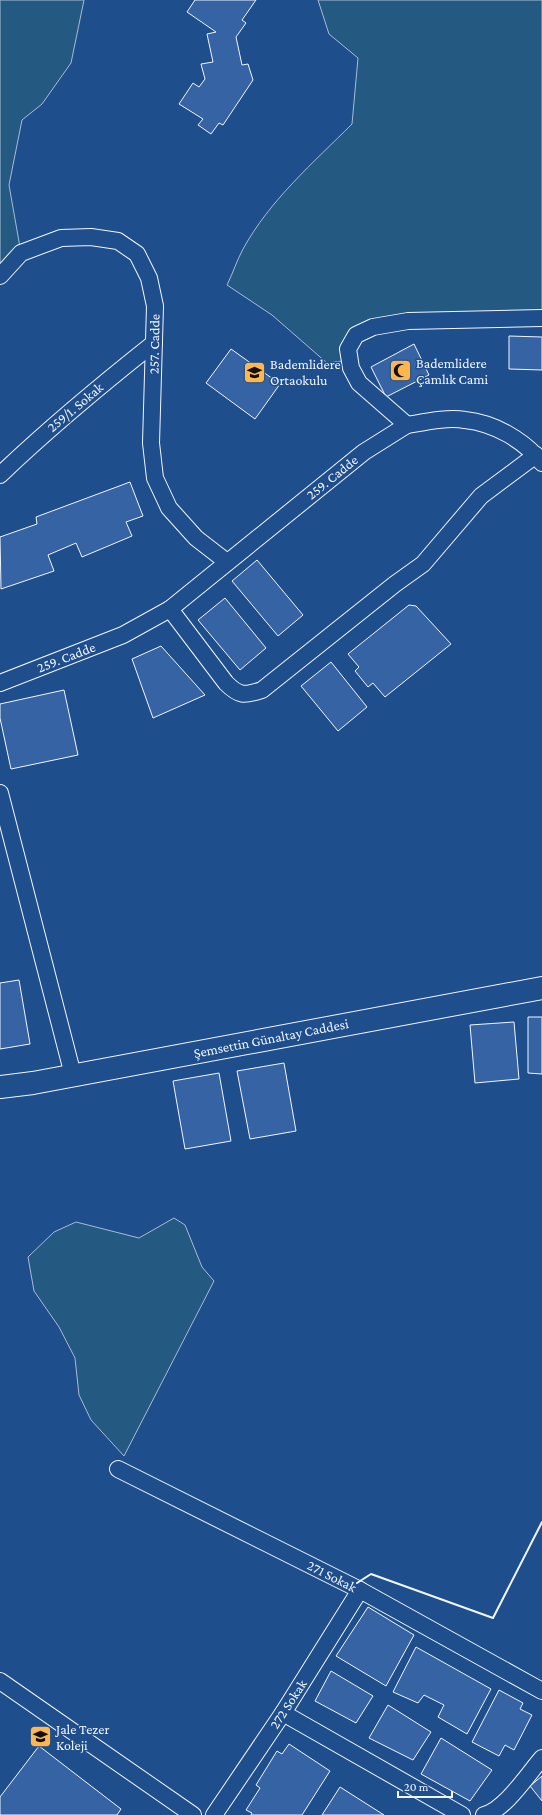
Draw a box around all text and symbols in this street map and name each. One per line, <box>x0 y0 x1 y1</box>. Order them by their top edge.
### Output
street label: 257. Cadde <box>145 314 163 374</box>
place label: Bademlidere Çamlık Cami <box>416 355 488 387</box>
place label: Bademlidere Ortaokulu <box>270 356 341 388</box>
mosque icon: Bademlidere Çamlık Cami <box>387 358 413 384</box>
school or university icon: Bademlidere Ortaokulu <box>242 359 268 385</box>
street label: 259/1. Sokak <box>44 379 106 435</box>
street label: 259. Cadde <box>303 452 361 502</box>
street label: 259. Cadde <box>35 639 97 675</box>
street label: Şemsettin Günaltay Caddesi <box>192 1015 350 1061</box>
street label: 271 Sokak <box>305 1557 360 1595</box>
street label: 272 Sokak <box>266 1676 310 1732</box>
place label: Jale Tezer Koleji <box>54 1721 109 1754</box>
school or university icon: Jale Tezer Koleji <box>27 1724 53 1750</box>
scale bar <box>398 1773 452 1799</box>
text: 20 m <box>404 1780 429 1794</box>

